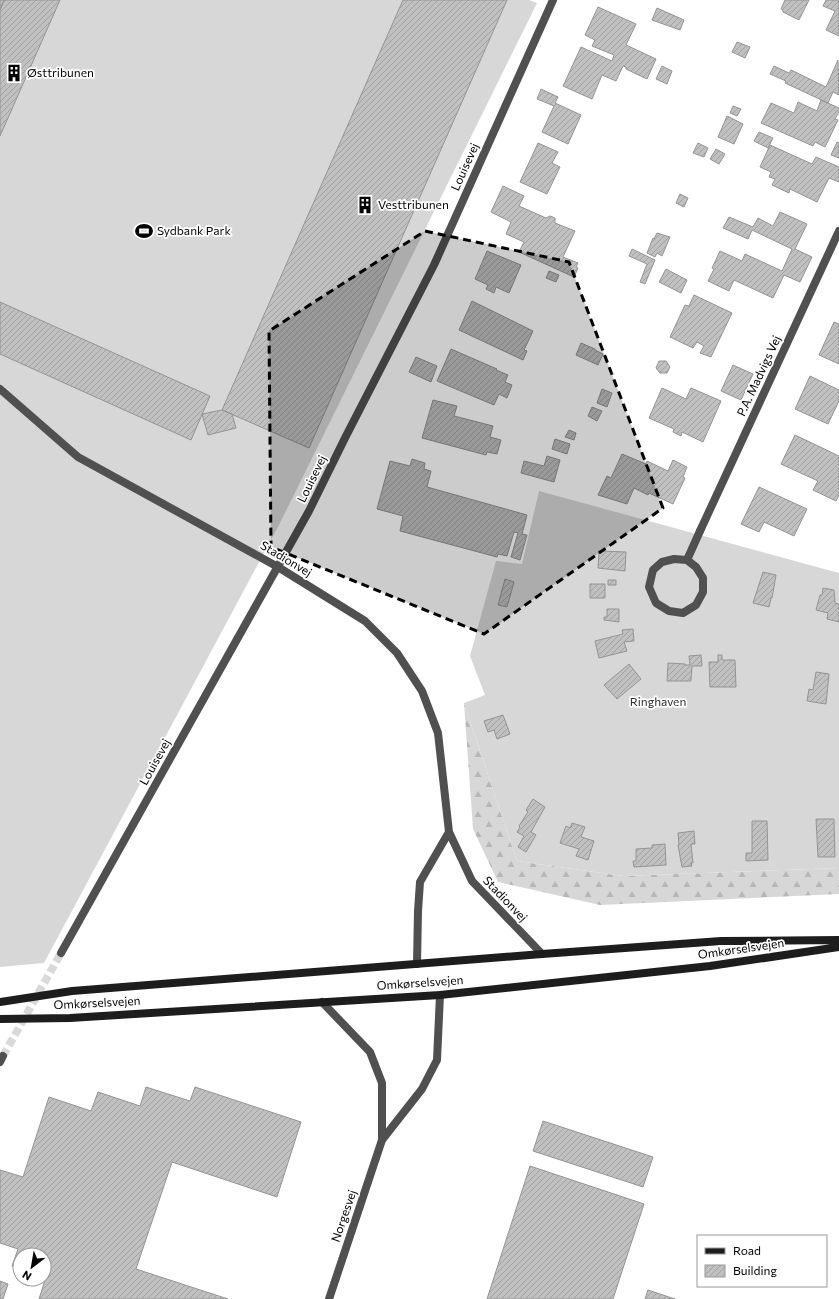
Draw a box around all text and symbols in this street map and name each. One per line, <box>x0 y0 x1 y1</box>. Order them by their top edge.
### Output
building icon: Østtribunen <box>4 63 24 83</box>
place label: Østtribunen <box>27 65 94 79</box>
street label: Louisevej <box>447 141 481 193</box>
building icon: Vesttribunen <box>355 195 375 215</box>
place label: Vesttribunen <box>378 197 449 211</box>
sports icon: Sydbank Park <box>134 221 154 241</box>
place label: Sydbank Park <box>157 223 231 237</box>
street label: P.A. Madvigs Vej <box>733 333 783 418</box>
street label: Louisevej <box>294 453 329 504</box>
street label: Stadionvej <box>258 537 315 579</box>
park label: Ringhaven <box>630 694 686 708</box>
street label: Louisevej <box>136 736 173 787</box>
street label: Stadionvej <box>481 873 531 924</box>
street label: Omkørselsvejen <box>697 935 785 961</box>
street label: Omkørselsvejen <box>376 972 464 992</box>
street label: Omkørselsvejen <box>53 993 141 1011</box>
street label: Norgesvej <box>328 1188 359 1244</box>
legend <box>697 1235 827 1287</box>
text: Road <box>733 1243 761 1257</box>
north arrow <box>12 1247 52 1287</box>
text: Building <box>733 1263 777 1277</box>
text: N <box>20 1268 33 1284</box>

